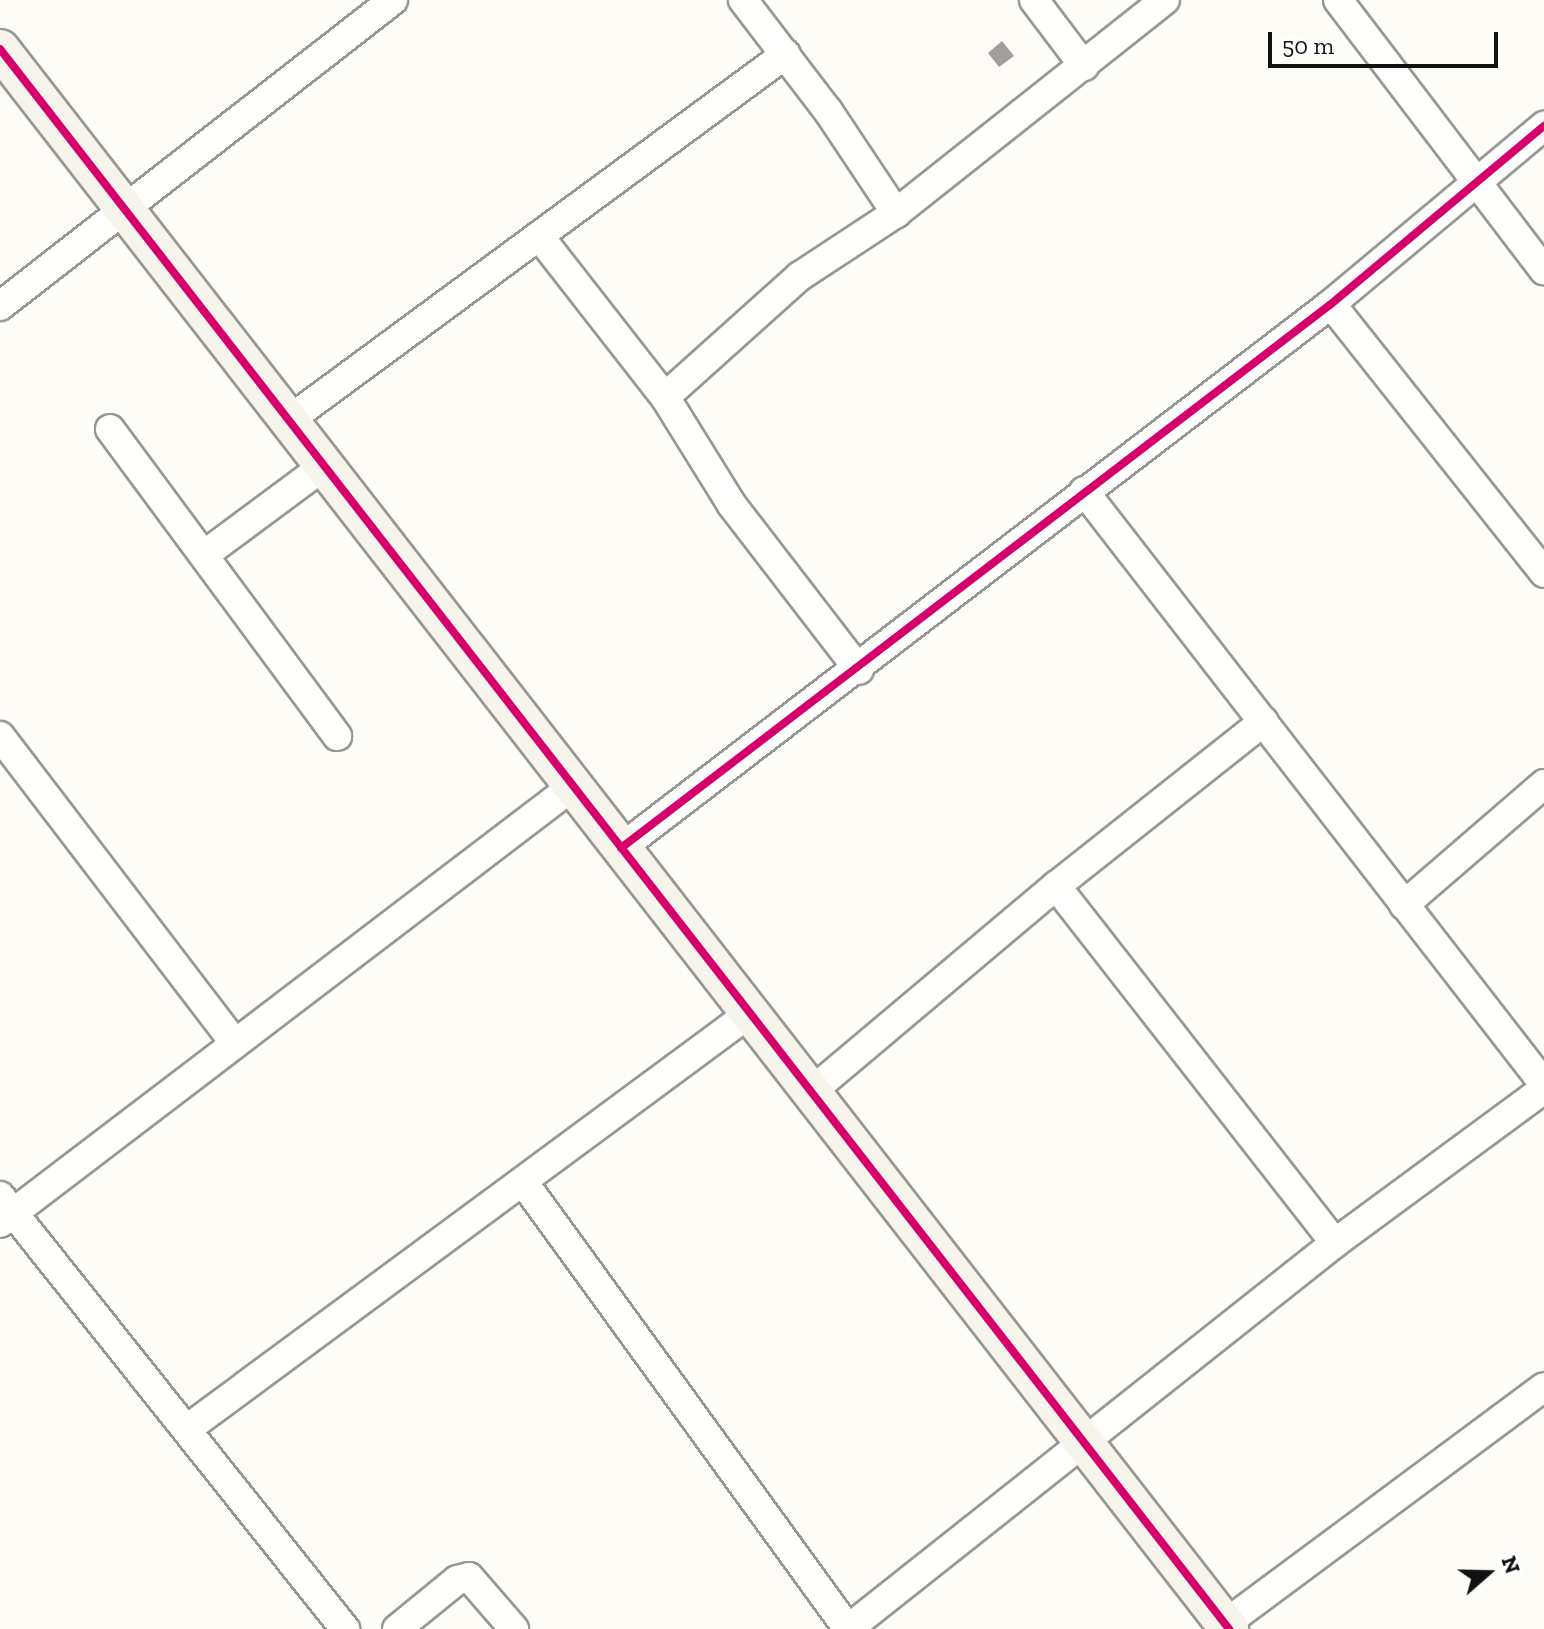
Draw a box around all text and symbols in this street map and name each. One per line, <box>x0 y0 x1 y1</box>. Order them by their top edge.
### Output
scale bar <box>1272 16 1502 66</box>
text: 50 m <box>1282 31 1334 60</box>
north arrow <box>1448 1533 1528 1613</box>
text: N <box>1495 1552 1527 1577</box>

